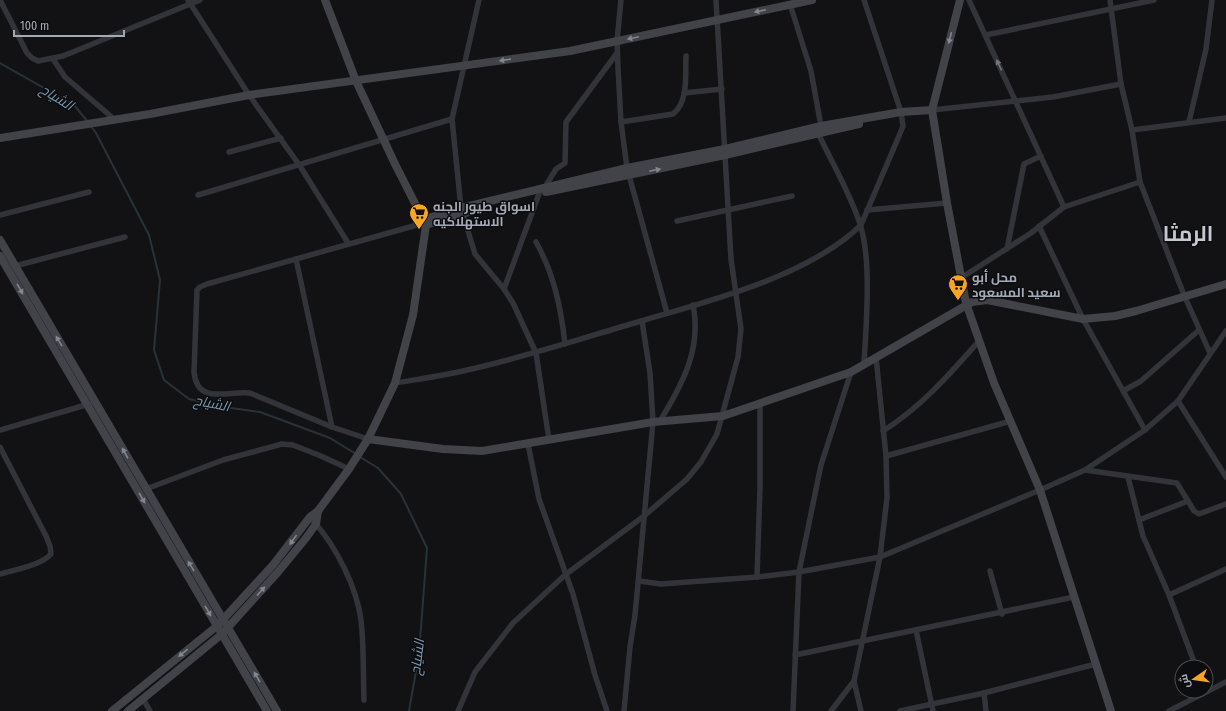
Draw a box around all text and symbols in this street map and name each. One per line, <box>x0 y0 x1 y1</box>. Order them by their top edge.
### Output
one-way arrow <box>754 8 766 14</box>
scale bar <box>14 12 124 38</box>
text: 100 m <box>20 19 49 33</box>
one-way arrow <box>947 32 953 44</box>
one-way arrow <box>627 35 639 41</box>
one-way arrow <box>499 57 511 63</box>
one-way arrow <box>996 59 1002 70</box>
water label: الشياح <box>36 80 78 116</box>
one-way arrow <box>648 166 661 172</box>
place label: اسواق طيور الجنه الاستهلاكيه <box>433 199 535 230</box>
supermarket icon: اسواق طيور الجنه الاستهلاكيه <box>408 202 430 230</box>
district label: الرمثا <box>1163 221 1213 247</box>
place label: محل أبو سعيد المسعود <box>972 269 1061 301</box>
supermarket icon: محل أبو سعيد المسعود <box>947 273 969 301</box>
one-way arrow <box>16 284 23 295</box>
one-way arrow <box>56 335 63 347</box>
water label: الشياح <box>191 392 232 416</box>
one-way arrow <box>122 447 129 459</box>
one-way arrow <box>138 492 145 504</box>
one-way arrow <box>289 535 297 545</box>
one-way arrow <box>187 560 194 572</box>
one-way arrow <box>256 586 265 597</box>
one-way arrow <box>204 605 211 617</box>
water label: الشياح <box>407 637 429 677</box>
one-way arrow <box>178 648 189 657</box>
north arrow <box>1174 659 1214 699</box>
one-way arrow <box>254 671 261 683</box>
text: ش <box>1177 673 1193 689</box>

